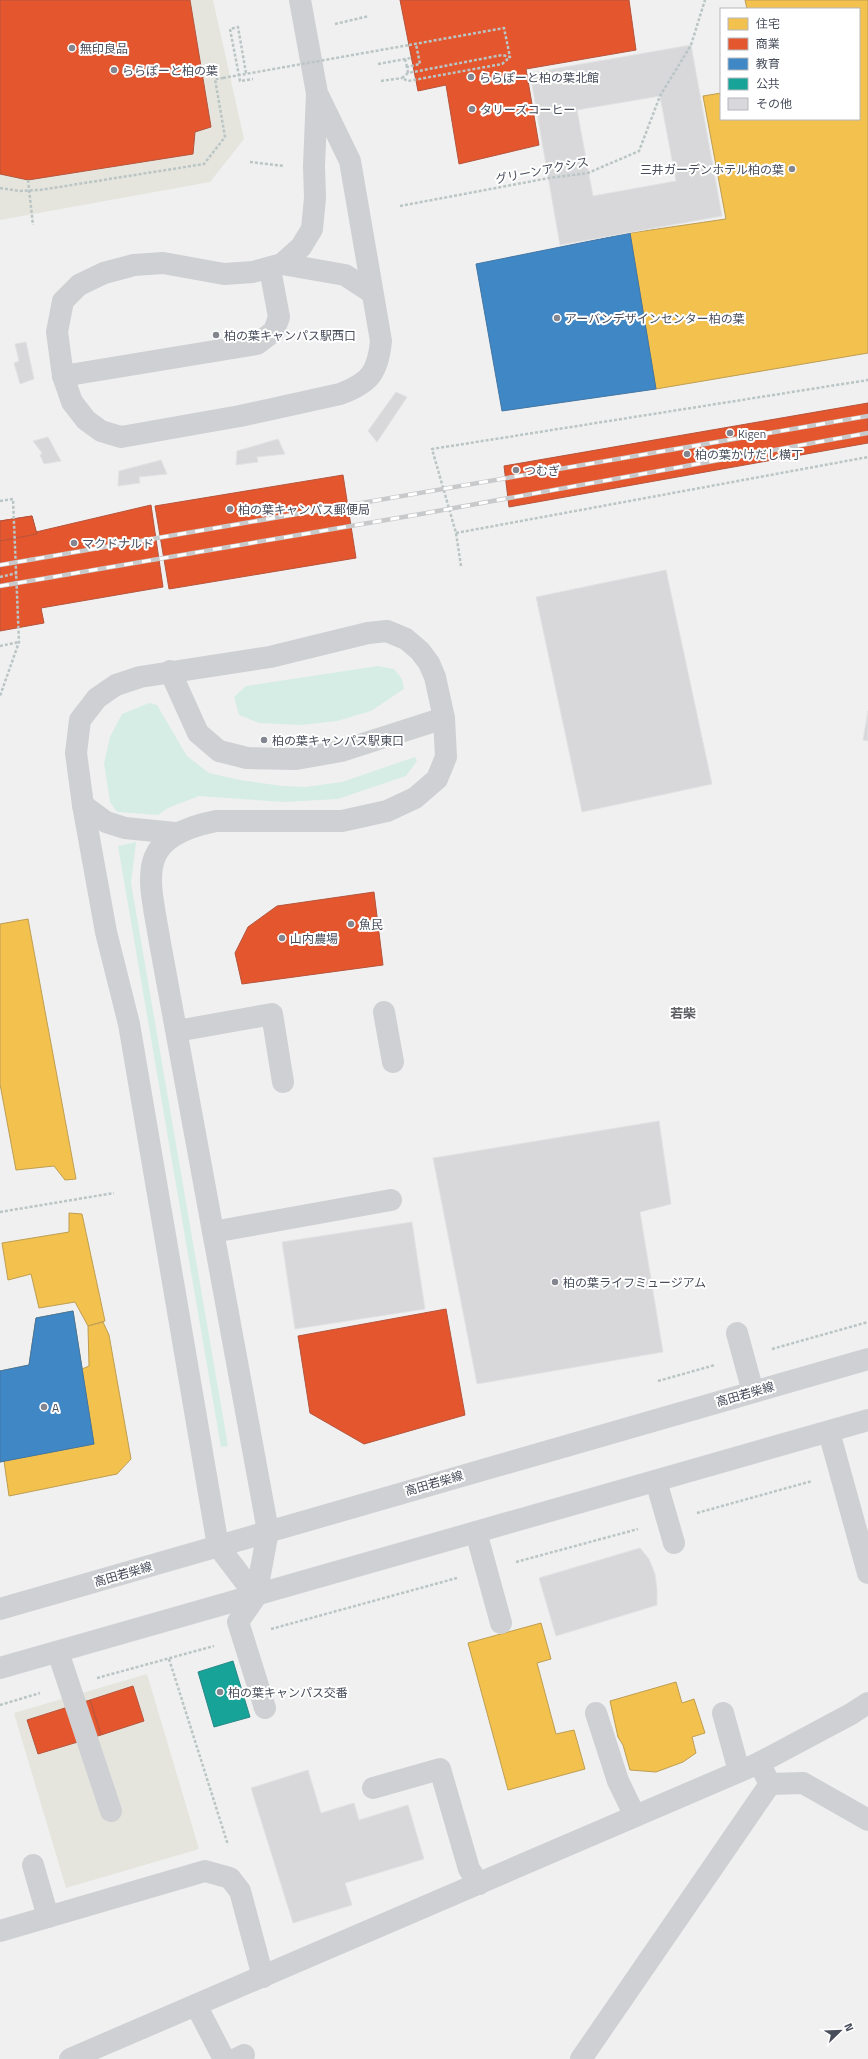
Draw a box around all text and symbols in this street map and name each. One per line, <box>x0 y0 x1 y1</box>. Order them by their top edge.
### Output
legend <box>720 8 860 120</box>
text: 住宅 <box>756 14 780 33</box>
text: 商業 <box>756 34 780 53</box>
place label: 無印良品 <box>80 39 128 58</box>
marker: 無印良品 <box>67 43 77 53</box>
text: 教育 <box>756 54 780 73</box>
place label: ららぽーと柏の葉 <box>122 61 218 80</box>
marker: ららぽーと柏の葉 <box>109 65 119 75</box>
place label: ららぽーと柏の葉北館 <box>479 68 599 87</box>
marker: ららぽーと柏の葉北館 <box>466 72 476 82</box>
text: 公共 <box>756 74 780 93</box>
text: その他 <box>756 94 792 113</box>
place label: タリーズコーヒー <box>480 100 575 119</box>
marker: タリーズコーヒー <box>467 104 477 114</box>
street label: グリーンアクシス <box>494 152 590 188</box>
place label: 三井ガーデンホテル柏の葉 <box>640 160 784 179</box>
marker: 三井ガーデンホテル柏の葉 <box>787 164 797 174</box>
place label: アーバンデザインセンター柏の葉 <box>565 309 745 328</box>
marker: アーバンデザインセンター柏の葉 <box>552 313 562 323</box>
place label: 柏の葉キャンパス駅西口 <box>224 326 356 345</box>
marker: 柏の葉キャンパス駅西口 <box>211 330 221 340</box>
place label: Kigen <box>738 424 766 443</box>
marker: Kigen <box>725 428 735 438</box>
place label: 柏の葉かけだし横丁 <box>695 445 803 464</box>
marker: 柏の葉かけだし横丁 <box>682 449 692 459</box>
place label: つむぎ <box>524 461 560 480</box>
marker: つむぎ <box>511 465 521 475</box>
place label: 柏の葉キャンパス郵便局 <box>238 500 370 519</box>
marker: 柏の葉キャンパス郵便局 <box>225 504 235 514</box>
place label: マクドナルド <box>82 534 154 553</box>
marker: マクドナルド <box>69 538 79 548</box>
place label: 柏の葉キャンパス駅東口 <box>272 731 404 750</box>
marker: 柏の葉キャンパス駅東口 <box>259 735 269 745</box>
place label: 魚民 <box>359 915 383 934</box>
marker: 魚民 <box>346 919 356 929</box>
place label: 山内農場 <box>290 929 338 948</box>
marker: 山内農場 <box>277 933 287 943</box>
district label: 若柴 <box>670 1003 696 1023</box>
place label: 柏の葉ライフミュージアム <box>563 1273 706 1292</box>
marker: 柏の葉ライフミュージアム <box>550 1277 560 1287</box>
street label: 高田若柴線 <box>714 1377 776 1411</box>
place label: A <box>52 1398 59 1417</box>
marker: A <box>39 1402 49 1412</box>
street label: 高田若柴線 <box>403 1466 465 1500</box>
street label: 高田若柴線 <box>92 1557 154 1591</box>
place label: 柏の葉キャンパス交番 <box>228 1683 348 1702</box>
marker: 柏の葉キャンパス交番 <box>215 1687 225 1697</box>
north arrow <box>820 2011 860 2051</box>
text: N <box>840 2020 858 2034</box>

